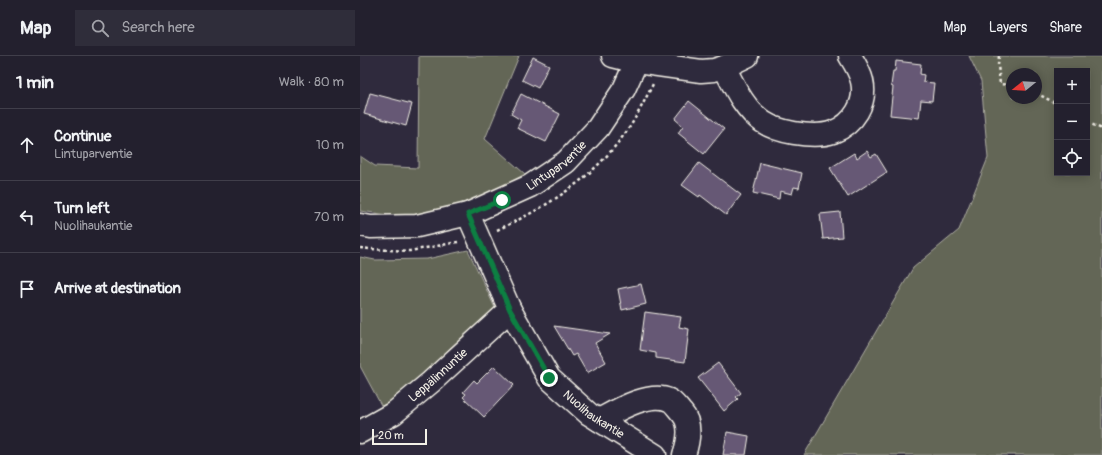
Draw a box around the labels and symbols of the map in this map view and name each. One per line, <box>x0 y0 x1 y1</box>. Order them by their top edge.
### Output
north arrow <box>1006 68 1042 104</box>
street label: Lintuparventie <box>524 138 590 194</box>
route start <box>493 191 511 209</box>
street label: Leppälinnuntie <box>406 345 471 406</box>
route end <box>540 369 558 387</box>
street label: Nuolihaukantie <box>560 387 627 442</box>
scale bar <box>372 427 427 446</box>

